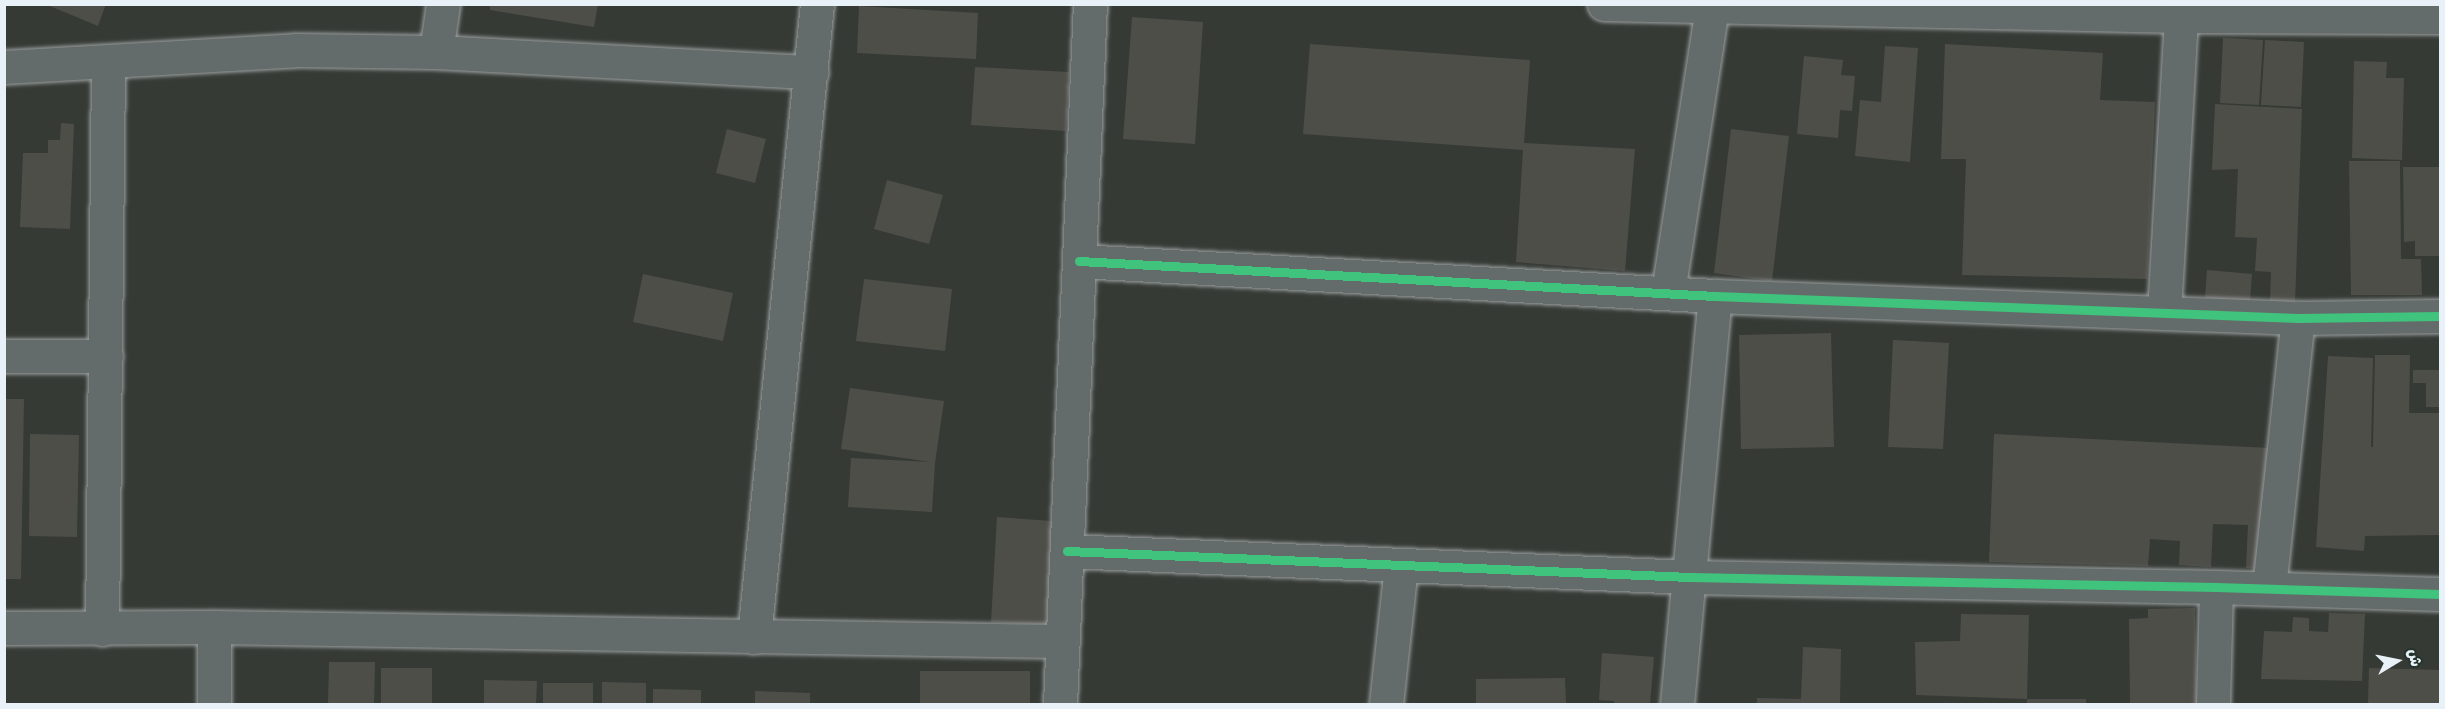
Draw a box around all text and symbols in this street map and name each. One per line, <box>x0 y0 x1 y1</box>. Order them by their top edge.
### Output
north arrow <box>2367 631 2427 691</box>
text: ش <box>2402 647 2427 668</box>

